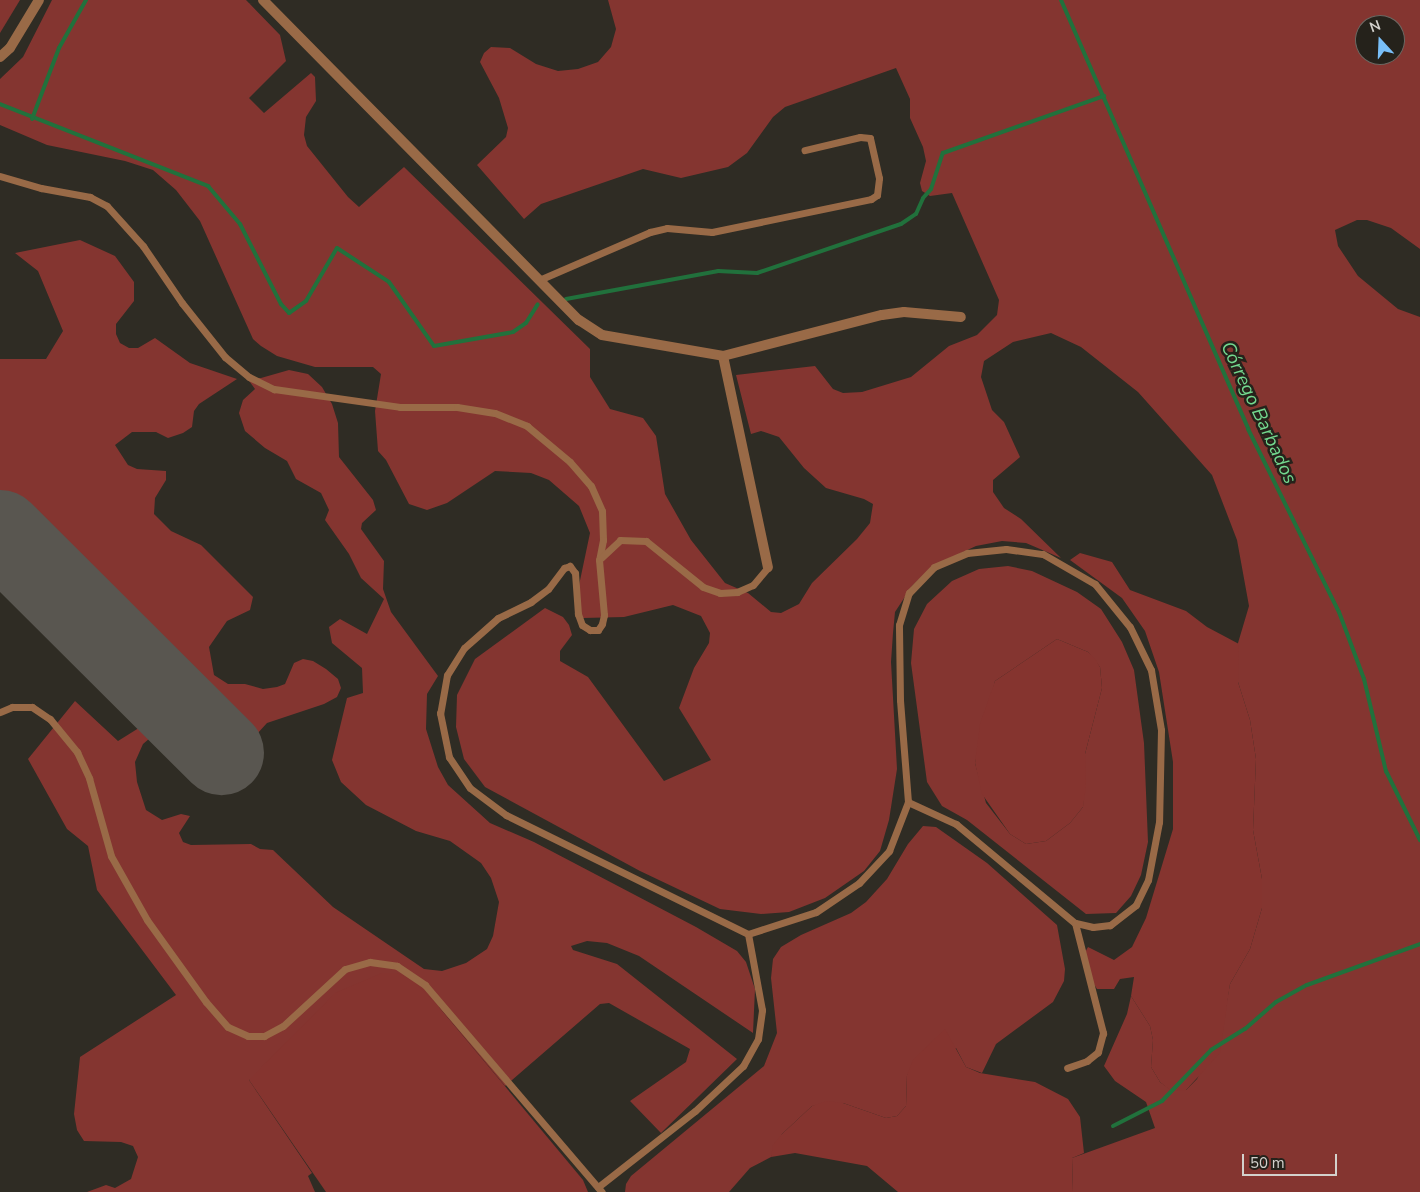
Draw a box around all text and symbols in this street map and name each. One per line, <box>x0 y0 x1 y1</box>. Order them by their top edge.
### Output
north arrow <box>1355 15 1405 65</box>
text: N <box>1367 16 1383 37</box>
water label: Córrego Barbados <box>1215 338 1301 488</box>
scale bar <box>1245 1144 1340 1176</box>
text: 50 m <box>1250 1153 1285 1173</box>

